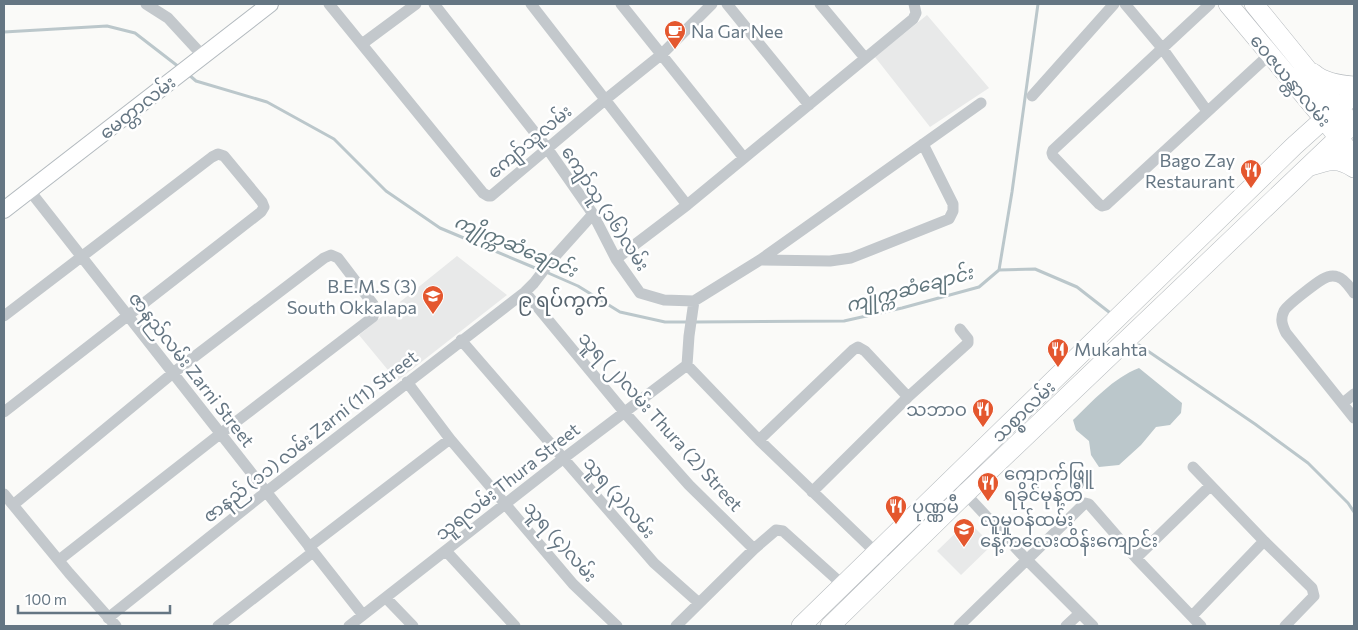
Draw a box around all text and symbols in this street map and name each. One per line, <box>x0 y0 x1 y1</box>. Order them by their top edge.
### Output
cafe icon: Na Gar Nee <box>663 19 687 50</box>
place label: Na Gar Nee <box>691 20 783 42</box>
street label: ဝေဇယန္တာလမ်း <box>1242 29 1337 134</box>
street label: မေတ္တာလမ်း <box>94 70 182 147</box>
street label: ကျော်သူလမ်း <box>482 99 579 186</box>
street label: ကျော်သူ (၁၆)လမ်း <box>553 141 655 277</box>
place label: Bago Zay Restaurant <box>1145 149 1235 192</box>
restaurant icon: Bago Zay Restaurant <box>1239 158 1263 189</box>
water label: ကျိုက္ကဆံချောင်း <box>449 208 582 286</box>
water label: ကျိုက္ကဆံချောင်း <box>842 259 978 321</box>
place label: B.E.M.S (3) South Okkalapa <box>287 275 417 318</box>
school or university icon: B.E.M.S (3) South Okkalapa <box>421 284 445 315</box>
street label: ဇာနည်လမ်း Zarni Street <box>121 286 260 454</box>
district label: ၉ ရပ်ကွက် <box>518 286 608 316</box>
street label: သူရ (၂)လမ်း Thura (2) Street <box>571 326 748 519</box>
restaurant icon: Mukahta <box>1046 337 1070 368</box>
place label: Mukahta <box>1074 338 1148 360</box>
street label: ဇာနည် (၁၁) လမ်း Zarni (11) Street <box>198 345 425 531</box>
street label: သစ္စာလမ်း <box>986 375 1063 450</box>
restaurant icon: သဘာဝ <box>971 397 995 428</box>
place label: သဘာဝ <box>906 398 967 420</box>
street label: သူရလမ်း Thura Street <box>430 417 587 548</box>
street label: သူရ (၃)လမ်း <box>576 451 661 546</box>
place label: ကျောက်ဖြူ ရခိုင်မုန့်တီ <box>1004 461 1094 510</box>
restaurant icon: ကျောက်ဖြူ ရခိုင်မုန့်တီ <box>976 471 1000 502</box>
place label: ပုဏ္ဏမီ <box>912 493 959 522</box>
restaurant icon: ပုဏ္ဏမီ <box>884 494 908 525</box>
street label: သူရ (၄)လမ်း <box>516 495 603 589</box>
place label: လူမှုဝန်ထမ်း နေ့ကလေးထိန်းကျောင်း <box>980 507 1158 556</box>
school or university icon: လူမှုဝန်ထမ်း နေ့ကလေးထိန်းကျောင်း <box>952 517 976 548</box>
scale bar <box>18 582 170 614</box>
text: 100 m <box>25 590 67 608</box>

